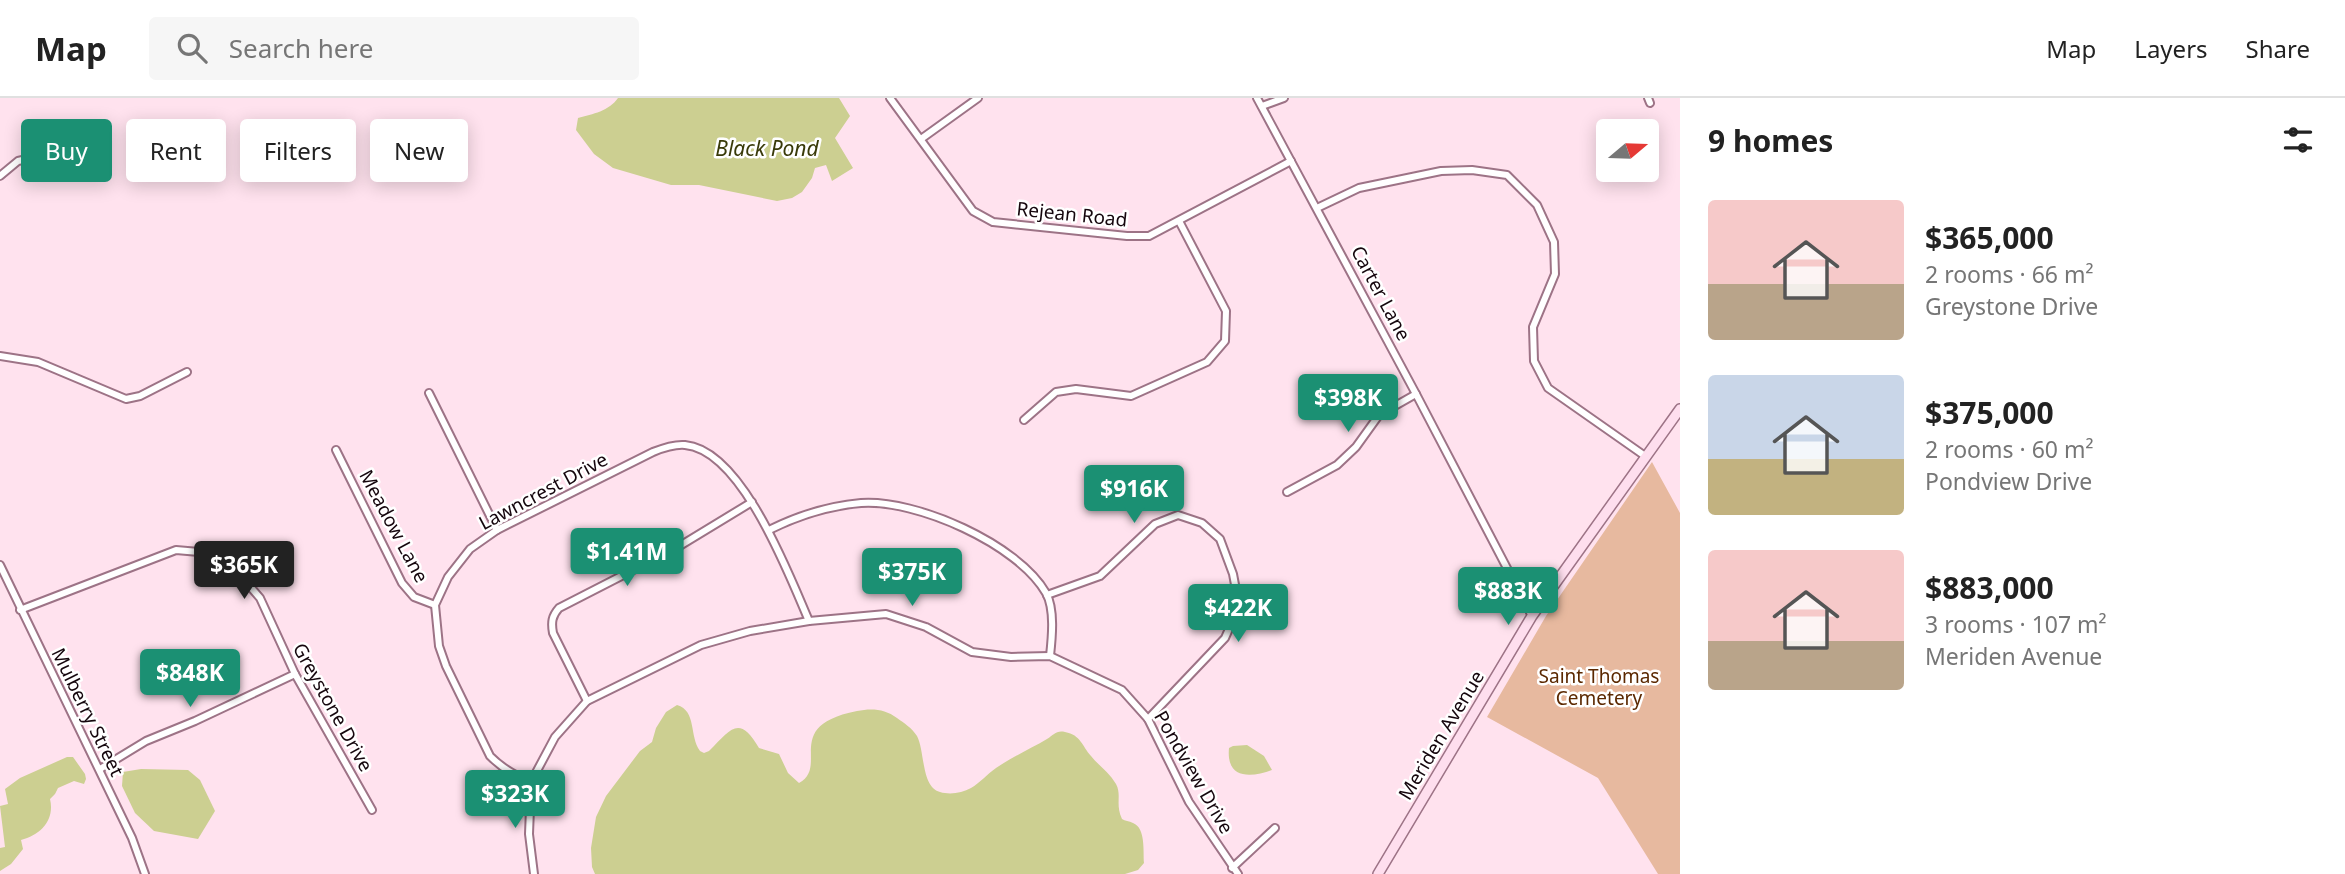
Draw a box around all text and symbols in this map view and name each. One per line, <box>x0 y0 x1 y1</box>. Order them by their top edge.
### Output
search box <box>149 17 639 80</box>
text: Map <box>35 26 107 71</box>
icon: search <box>173 29 211 67</box>
text: Search here <box>229 30 373 66</box>
text: Map <box>2046 32 2096 65</box>
text: Layers <box>2134 32 2208 65</box>
text: Share <box>2246 32 2310 65</box>
chip: Buy <box>21 119 112 182</box>
chip: Rent <box>126 119 226 182</box>
chip: Filters <box>240 119 356 182</box>
chip: New <box>370 119 468 182</box>
north arrow <box>1596 119 1659 182</box>
map controls <box>1596 119 1659 182</box>
text: 9 homes <box>1708 120 1833 161</box>
icon: filters <box>2279 121 2317 159</box>
water label: Black Pond <box>715 134 820 162</box>
street label: Rejean Road <box>1015 195 1129 233</box>
text: $365,000 <box>1925 217 2054 258</box>
icon: home <box>1764 228 1848 312</box>
street label: Carter Lane <box>1345 241 1417 345</box>
text: 2 rooms · 66 m² <box>1925 258 2094 290</box>
text: Greystone Drive <box>1925 290 2098 322</box>
pin: $398K <box>1299 374 1397 434</box>
text: $398K <box>1314 381 1382 413</box>
text: $375,000 <box>1925 392 2054 433</box>
icon: home <box>1764 403 1848 487</box>
text: 2 rooms · 60 m² <box>1925 433 2094 465</box>
street label: Lawncrest Drive <box>474 446 612 536</box>
street label: Meadow Lane <box>353 465 435 587</box>
text: Pondview Drive <box>1925 465 2092 497</box>
pin: $916K <box>1085 466 1183 525</box>
text: $916K <box>1100 472 1168 504</box>
pin: $1.41M <box>570 528 684 588</box>
text: $1.41M <box>587 535 667 567</box>
pin: $365K <box>195 542 293 601</box>
text: $365K <box>210 548 278 580</box>
pin: $375K <box>863 548 961 608</box>
text: $375K <box>878 555 946 587</box>
text: $883,000 <box>1925 567 2054 608</box>
pin: $883K <box>1459 568 1557 627</box>
text: $883K <box>1474 574 1542 606</box>
icon: home <box>1764 578 1848 662</box>
pin: $422K <box>1189 584 1287 644</box>
text: $422K <box>1204 591 1272 623</box>
text: 3 rooms · 107 m² <box>1925 608 2107 640</box>
street label: Greystone Drive <box>287 638 379 776</box>
text: Meriden Avenue <box>1925 640 2102 672</box>
street label: Mulberry Street <box>46 644 130 781</box>
pin: $848K <box>141 650 239 709</box>
text: $848K <box>156 656 224 688</box>
park label: Saint Thomas Cemetery <box>1539 663 1659 711</box>
street label: Meriden Avenue <box>1392 666 1490 804</box>
street label: Pondview Drive <box>1148 706 1240 838</box>
pin: $323K <box>466 770 564 830</box>
text: $323K <box>481 777 549 809</box>

